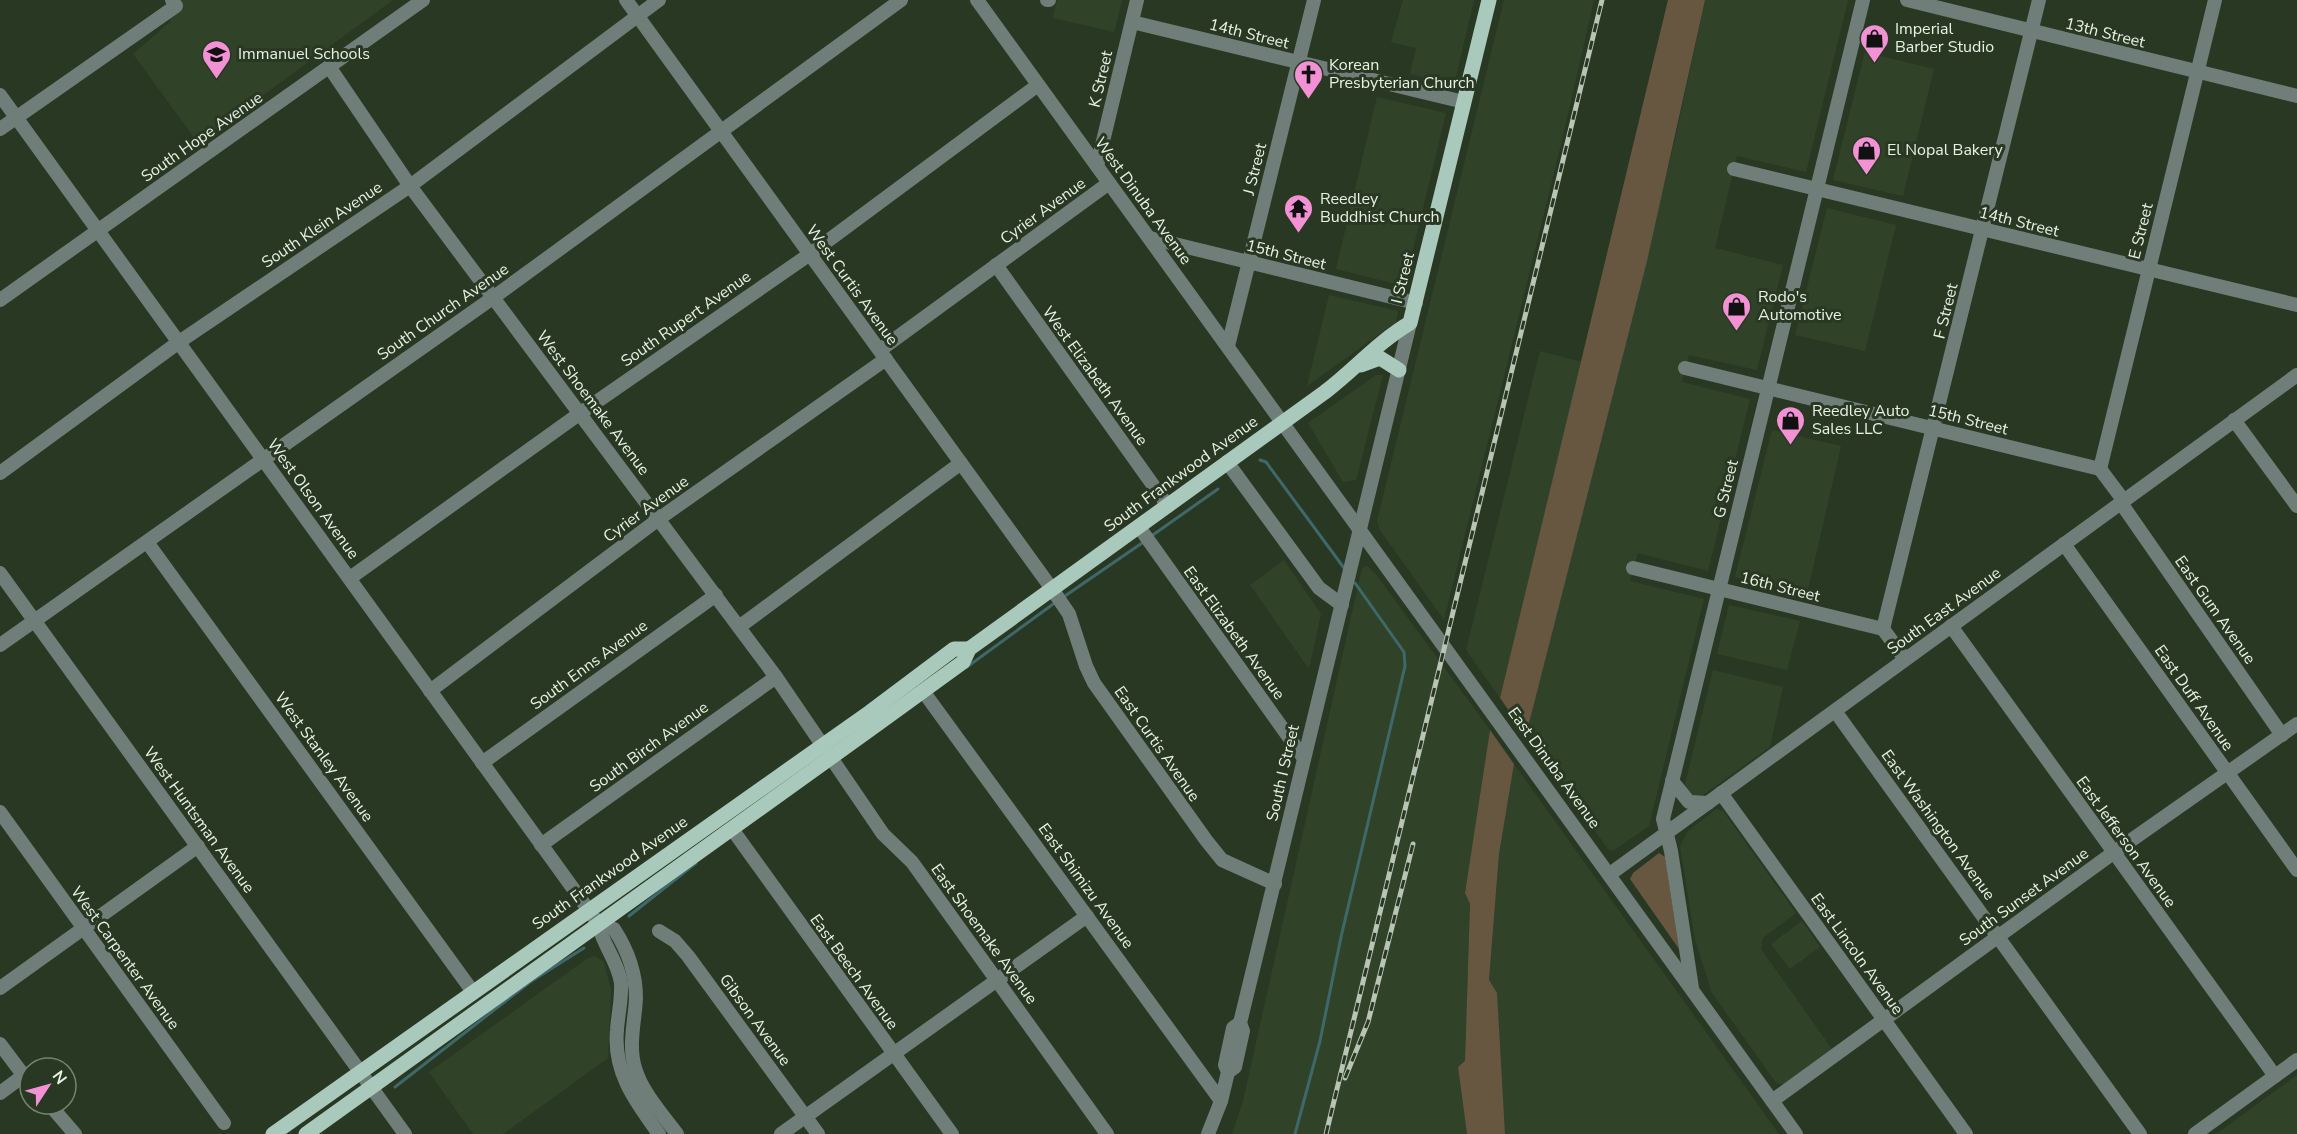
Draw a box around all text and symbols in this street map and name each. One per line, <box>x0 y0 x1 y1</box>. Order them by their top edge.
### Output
street label: 13th Street <box>2063 12 2148 54</box>
street label: 14th Street <box>1207 13 1292 55</box>
place label: Imperial Barber Studio <box>1895 18 1994 58</box>
shop icon: Imperial Barber Studio <box>1858 22 1890 64</box>
school or university icon: Immanuel Schools <box>201 38 233 80</box>
place label: Immanuel Schools <box>238 43 370 65</box>
street label: K Street <box>1084 48 1118 110</box>
place label: Korean Presbyterian Church <box>1329 54 1475 94</box>
church icon: Korean Presbyterian Church <box>1292 58 1324 100</box>
street label: South Hope Avenue <box>137 87 267 187</box>
street label: West Dinuba Avenue <box>1089 133 1197 269</box>
shop icon: El Nopal Bakery <box>1850 134 1882 176</box>
place label: El Nopal Bakery <box>1887 139 2003 161</box>
street label: J Street <box>1238 140 1272 198</box>
street label: Cyrier Avenue <box>996 172 1090 250</box>
street label: South Klein Avenue <box>257 176 387 274</box>
place label: Reedley Buddhist Church <box>1320 188 1440 228</box>
temple icon: Reedley Buddhist Church <box>1283 192 1315 234</box>
street label: E Street <box>2123 200 2159 261</box>
street label: 14th Street <box>1977 201 2062 243</box>
street label: West Curtis Avenue <box>801 220 903 350</box>
street label: 15th Street <box>1244 234 1329 276</box>
street label: I Street <box>1386 250 1420 306</box>
street label: South Church Avenue <box>373 258 513 366</box>
street label: South Rupert Avenue <box>616 266 756 372</box>
street label: F Street <box>1928 281 1964 341</box>
place label: Rodo's Automotive <box>1758 286 1842 326</box>
shop icon: Rodo's Automotive <box>1721 290 1753 332</box>
street label: West Elizabeth Avenue <box>1037 302 1153 450</box>
street label: West Shoemake Avenue <box>531 326 655 480</box>
street label: 15th Street <box>1926 399 2011 441</box>
place label: Reedley Auto Sales LLC <box>1812 400 1909 440</box>
shop icon: Reedley Auto Sales LLC <box>1775 404 1807 446</box>
street label: South Frankwood Avenue <box>1100 411 1262 537</box>
street label: West Olson Avenue <box>262 434 364 564</box>
street label: G Street <box>1708 457 1744 520</box>
street label: Cyrier Avenue <box>599 470 693 548</box>
street label: East Gum Avenue <box>2169 551 2261 669</box>
street label: East Elizabeth Avenue <box>1178 562 1290 704</box>
street label: South East Avenue <box>1883 562 2005 660</box>
street label: 16th Street <box>1738 566 1823 608</box>
street label: South Enns Avenue <box>526 615 652 715</box>
street label: East Duff Avenue <box>2149 641 2239 755</box>
street label: East Curtis Avenue <box>1109 682 1205 806</box>
street label: West Stanley Avenue <box>269 688 379 826</box>
street label: South Birch Avenue <box>585 696 713 798</box>
street label: East Dinuba Avenue <box>1502 703 1606 833</box>
street label: South I Street <box>1261 722 1305 823</box>
street label: West Huntsman Avenue <box>138 742 260 898</box>
street label: East Washington Avenue <box>1876 745 2000 905</box>
street label: East Jefferson Avenue <box>2071 772 2181 912</box>
street label: South Frankwood Avenue <box>528 811 692 935</box>
street label: East Shimizu Avenue <box>1033 819 1139 953</box>
street label: South Sunset Avenue <box>1955 843 2093 951</box>
street label: East Shoemake Avenue <box>926 859 1042 1009</box>
street label: West Carpenter Avenue <box>65 882 185 1034</box>
street label: East Lincoln Avenue <box>1805 889 1909 1019</box>
street label: East Beech Avenue <box>805 910 903 1034</box>
street label: Gibson Avenue <box>714 969 796 1071</box>
north arrow <box>18 1056 78 1116</box>
text: N <box>47 1066 72 1089</box>

